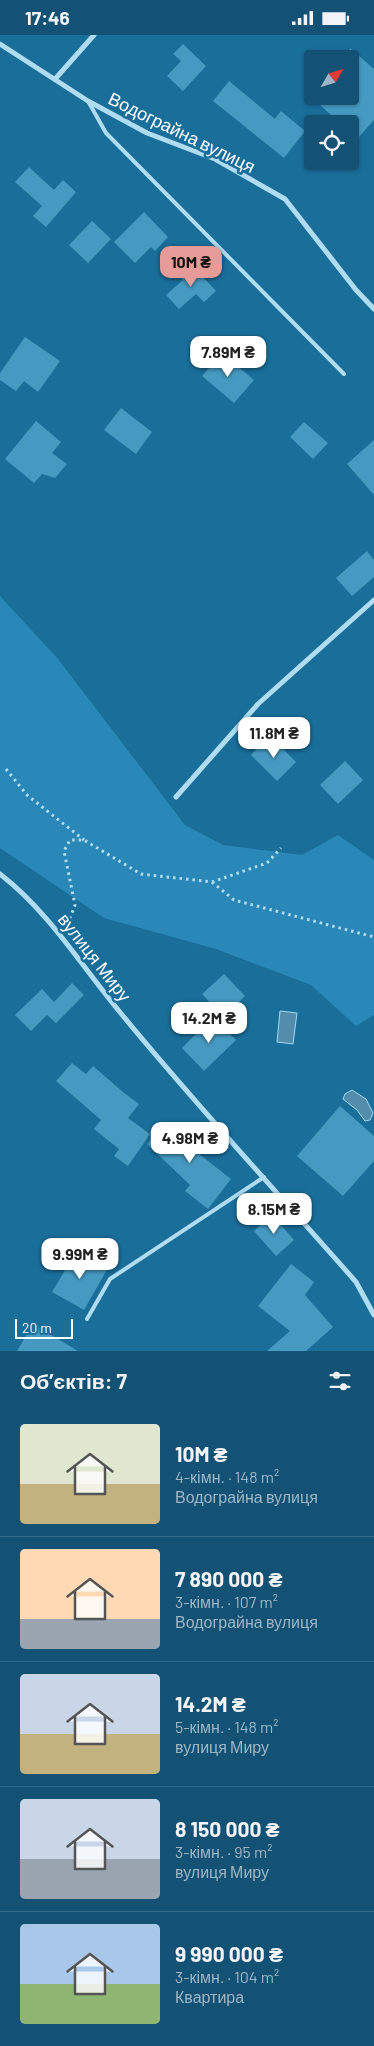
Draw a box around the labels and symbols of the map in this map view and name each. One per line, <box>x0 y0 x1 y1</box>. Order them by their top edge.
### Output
north arrow <box>304 50 359 105</box>
street label: Водограйна вулиця <box>105 87 259 177</box>
pin: 10M ₴ <box>156 245 226 288</box>
pin: 7.89M ₴ <box>182 335 274 378</box>
pin: 11.8M ₴ <box>228 717 320 759</box>
street label: вулиця Миру <box>54 909 136 1005</box>
pin: 14.2M ₴ <box>163 1001 255 1044</box>
pin: 4.98M ₴ <box>144 1121 236 1164</box>
pin: 8.15M ₴ <box>228 1193 320 1235</box>
pin: 9.99M ₴ <box>34 1237 126 1280</box>
scale bar <box>15 1316 72 1339</box>

